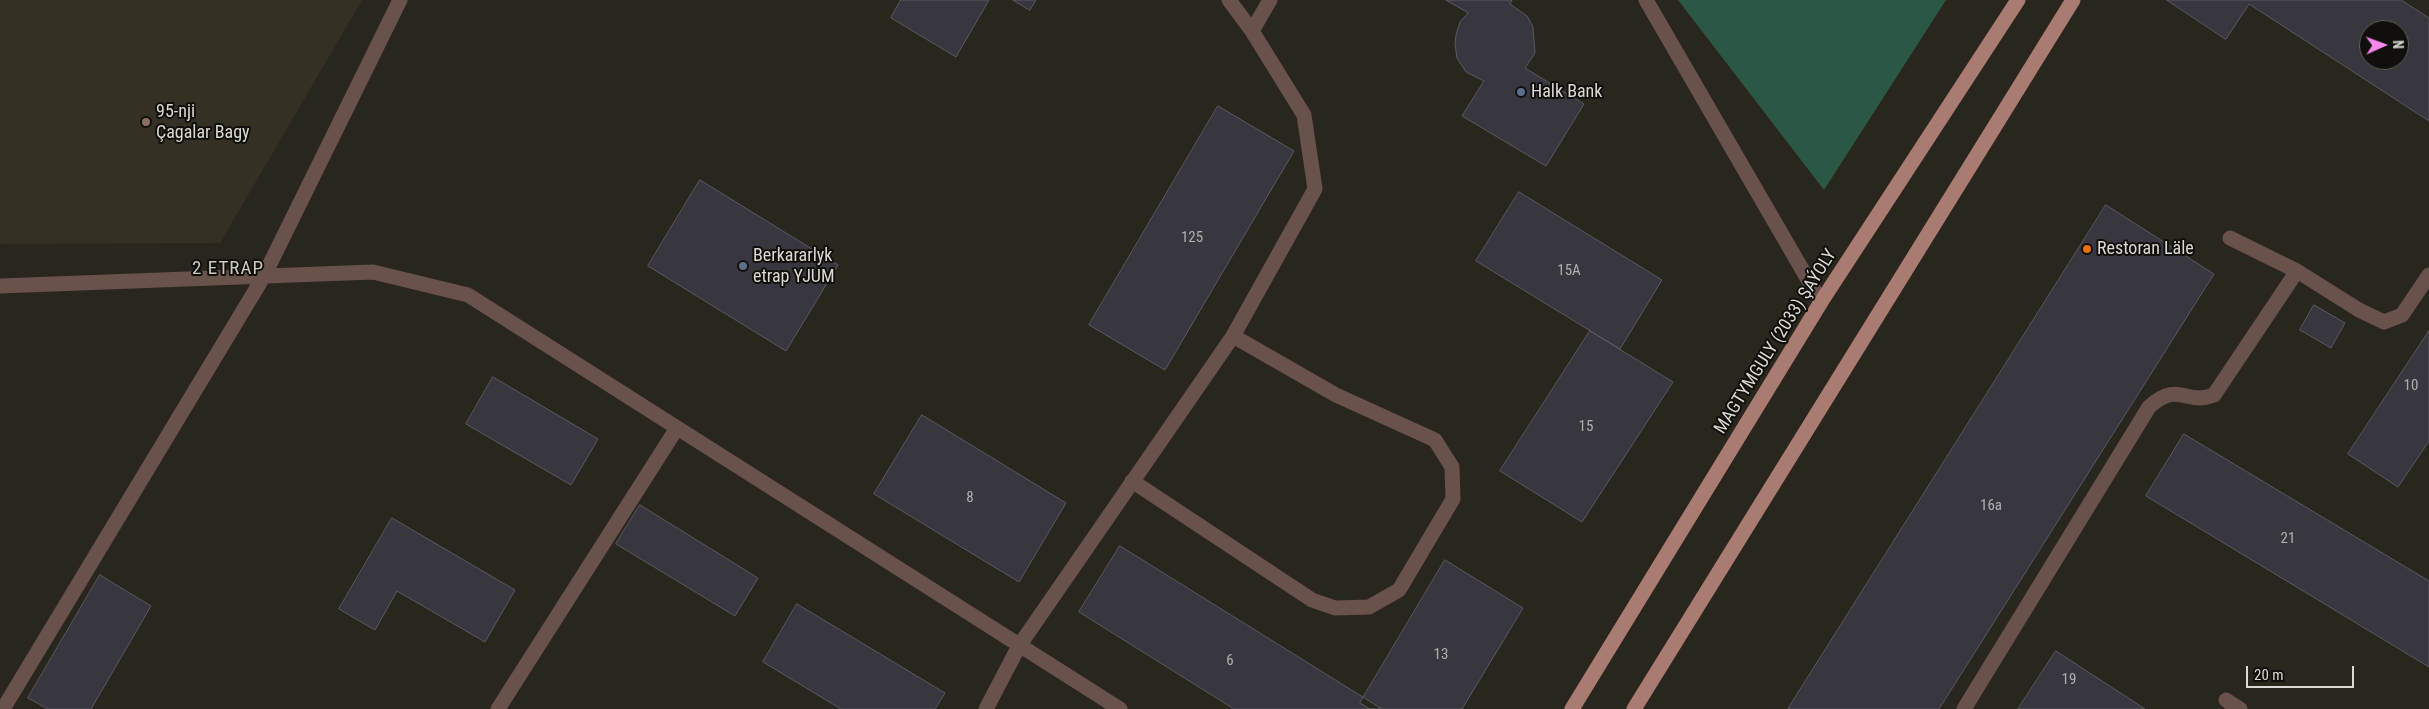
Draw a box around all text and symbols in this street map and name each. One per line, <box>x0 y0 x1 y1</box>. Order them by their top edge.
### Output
north arrow <box>2359 20 2409 70</box>
text: N <box>2390 40 2406 49</box>
place label: Halk Bank <box>1531 81 1602 103</box>
marker: Halk Bank <box>1515 86 1527 98</box>
place label: 95-nji Çagalar Bagy <box>156 101 250 144</box>
marker: 95-nji Çagalar Bagy <box>140 116 152 128</box>
house number: 125 <box>1181 229 1203 247</box>
place label: Restoran Läle <box>2097 238 2194 260</box>
marker: Restoran Läle <box>2081 243 2093 255</box>
place label: Berkararlyk etrap YJUM <box>753 245 835 288</box>
street label: MAGTYMGULY (2033) ŞAÝOLY <box>1710 246 1842 438</box>
district label: 2 ETRAP <box>191 258 265 280</box>
marker: Berkararlyk etrap YJUM <box>737 260 749 272</box>
house number: 15А <box>1557 262 1581 280</box>
house number: 10 <box>2404 377 2418 395</box>
house number: 15 <box>1579 418 1593 436</box>
house number: 8 <box>966 489 974 507</box>
house number: 16а <box>1980 497 2002 515</box>
house number: 21 <box>2281 530 2295 548</box>
house number: 13 <box>1434 646 1448 664</box>
house number: 6 <box>1226 652 1234 670</box>
scale bar <box>2249 656 2356 688</box>
text: 20 m <box>2254 666 2284 684</box>
house number: 19 <box>2062 671 2076 689</box>

